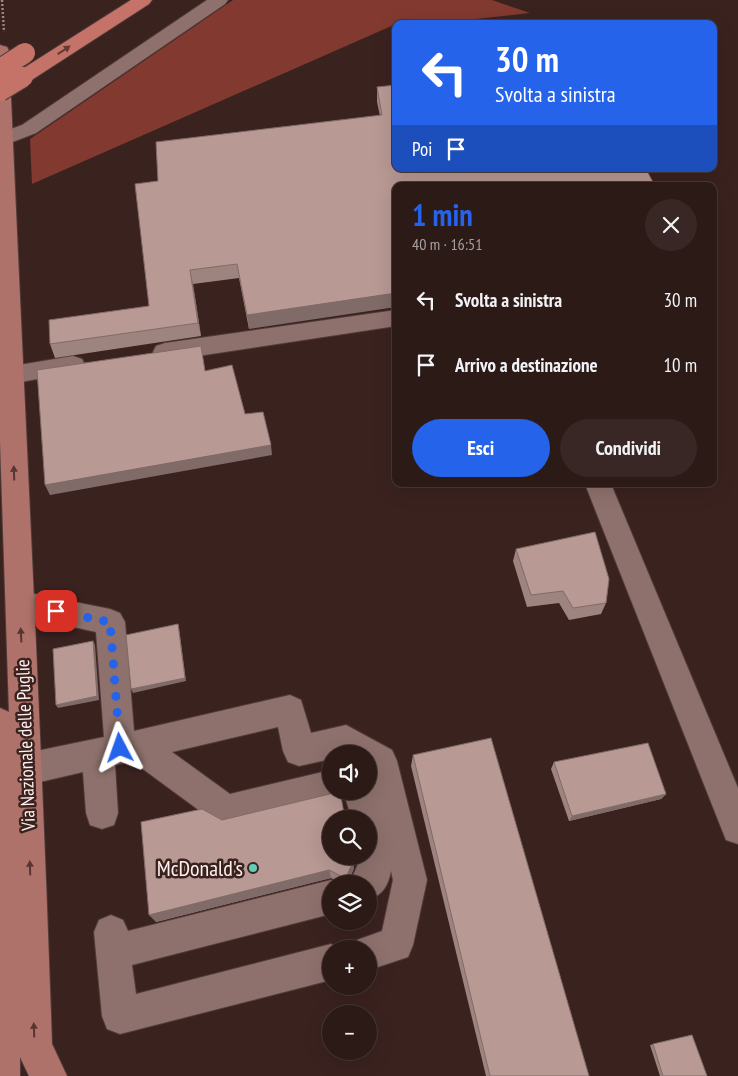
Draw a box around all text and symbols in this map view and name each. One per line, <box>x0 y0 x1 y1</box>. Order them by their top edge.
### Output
text: 30 m <box>495 36 559 82</box>
icon: left <box>412 40 477 105</box>
one-way arrow <box>57 46 71 55</box>
text: Svolta a sinistra <box>495 80 616 108</box>
icon: arrive <box>442 135 470 163</box>
text: Poi <box>412 137 432 161</box>
text: 1 min <box>412 195 473 234</box>
button: close <box>645 199 697 251</box>
text: 40 m · 16:51 <box>412 234 483 254</box>
icon: left <box>412 286 440 314</box>
text: Svolta a sinistra <box>455 288 562 312</box>
text: 30 m <box>664 288 697 312</box>
icon: arrive <box>412 351 440 379</box>
text: Arrivo a destinazione <box>455 353 598 377</box>
text: 10 m <box>664 353 697 377</box>
button: Esci <box>412 419 550 477</box>
button: Condividi <box>560 419 697 477</box>
one-way arrow <box>10 465 18 481</box>
pin <box>35 590 77 632</box>
icon: arrive <box>42 597 70 625</box>
one-way arrow <box>17 627 25 643</box>
street label: Via Nazionale delle Puglie <box>10 659 40 832</box>
position arrow <box>93 721 145 773</box>
map controls <box>322 745 377 1060</box>
button: sound <box>322 745 377 800</box>
button: search <box>322 810 377 865</box>
place label: McDonald's <box>157 854 243 882</box>
one-way arrow <box>25 859 33 875</box>
marker: McDonald's <box>247 862 259 874</box>
button: layers <box>322 875 377 930</box>
button: + <box>322 940 377 995</box>
button: − <box>322 1005 377 1060</box>
one-way arrow <box>30 1022 38 1038</box>

